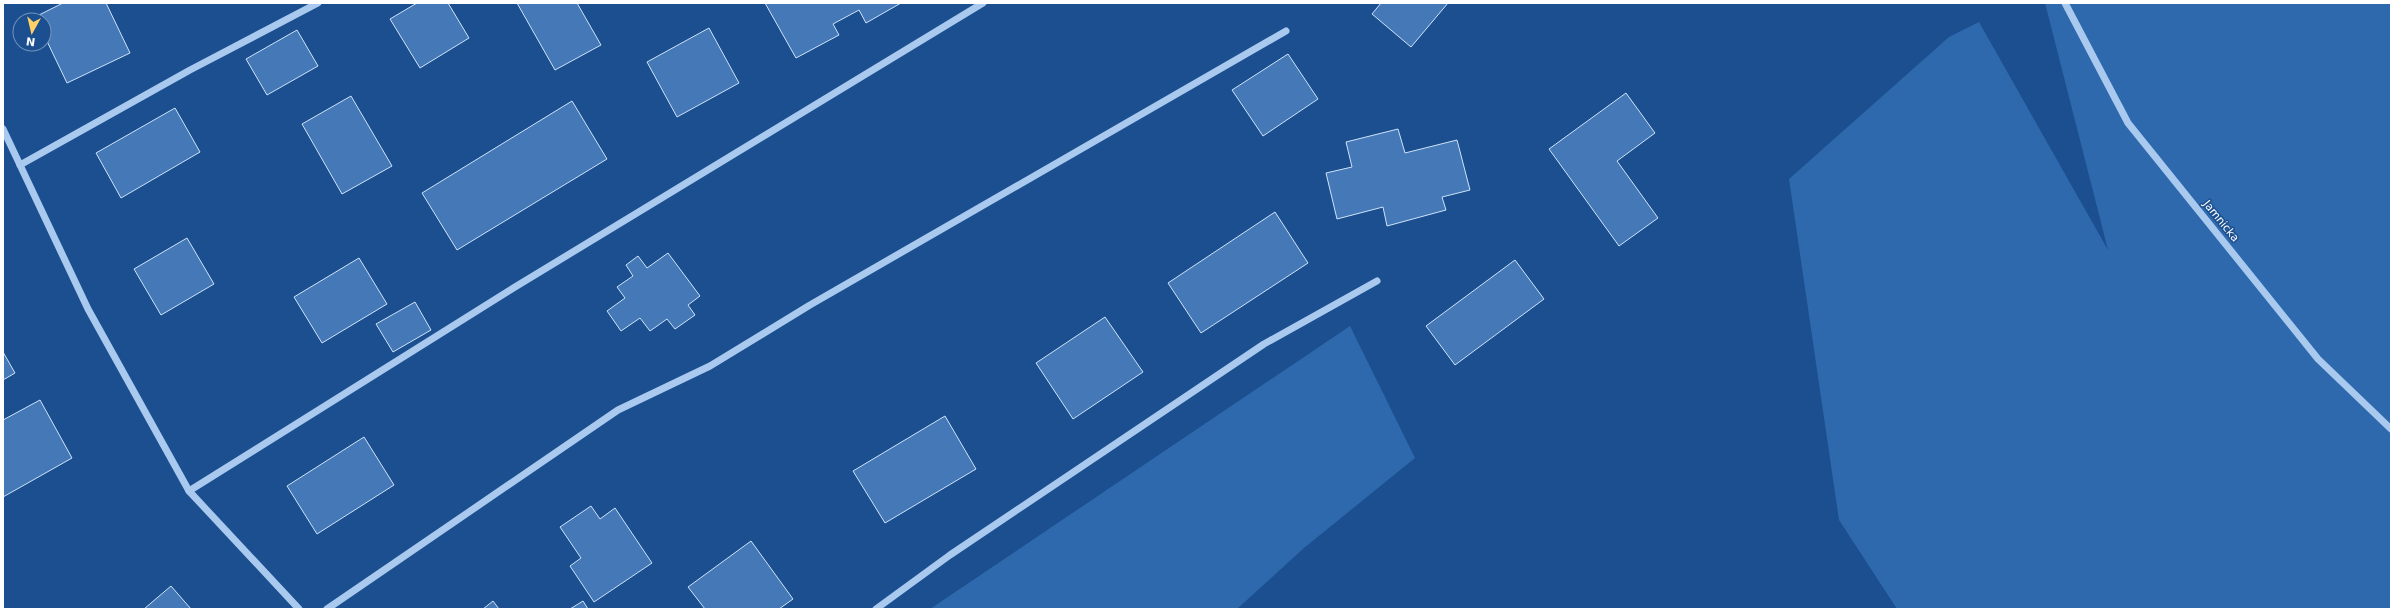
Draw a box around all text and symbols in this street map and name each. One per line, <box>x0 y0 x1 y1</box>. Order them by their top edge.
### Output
north arrow <box>12 12 52 52</box>
text: N <box>25 34 36 48</box>
street label: Jamnicka <box>2200 197 2242 244</box>

